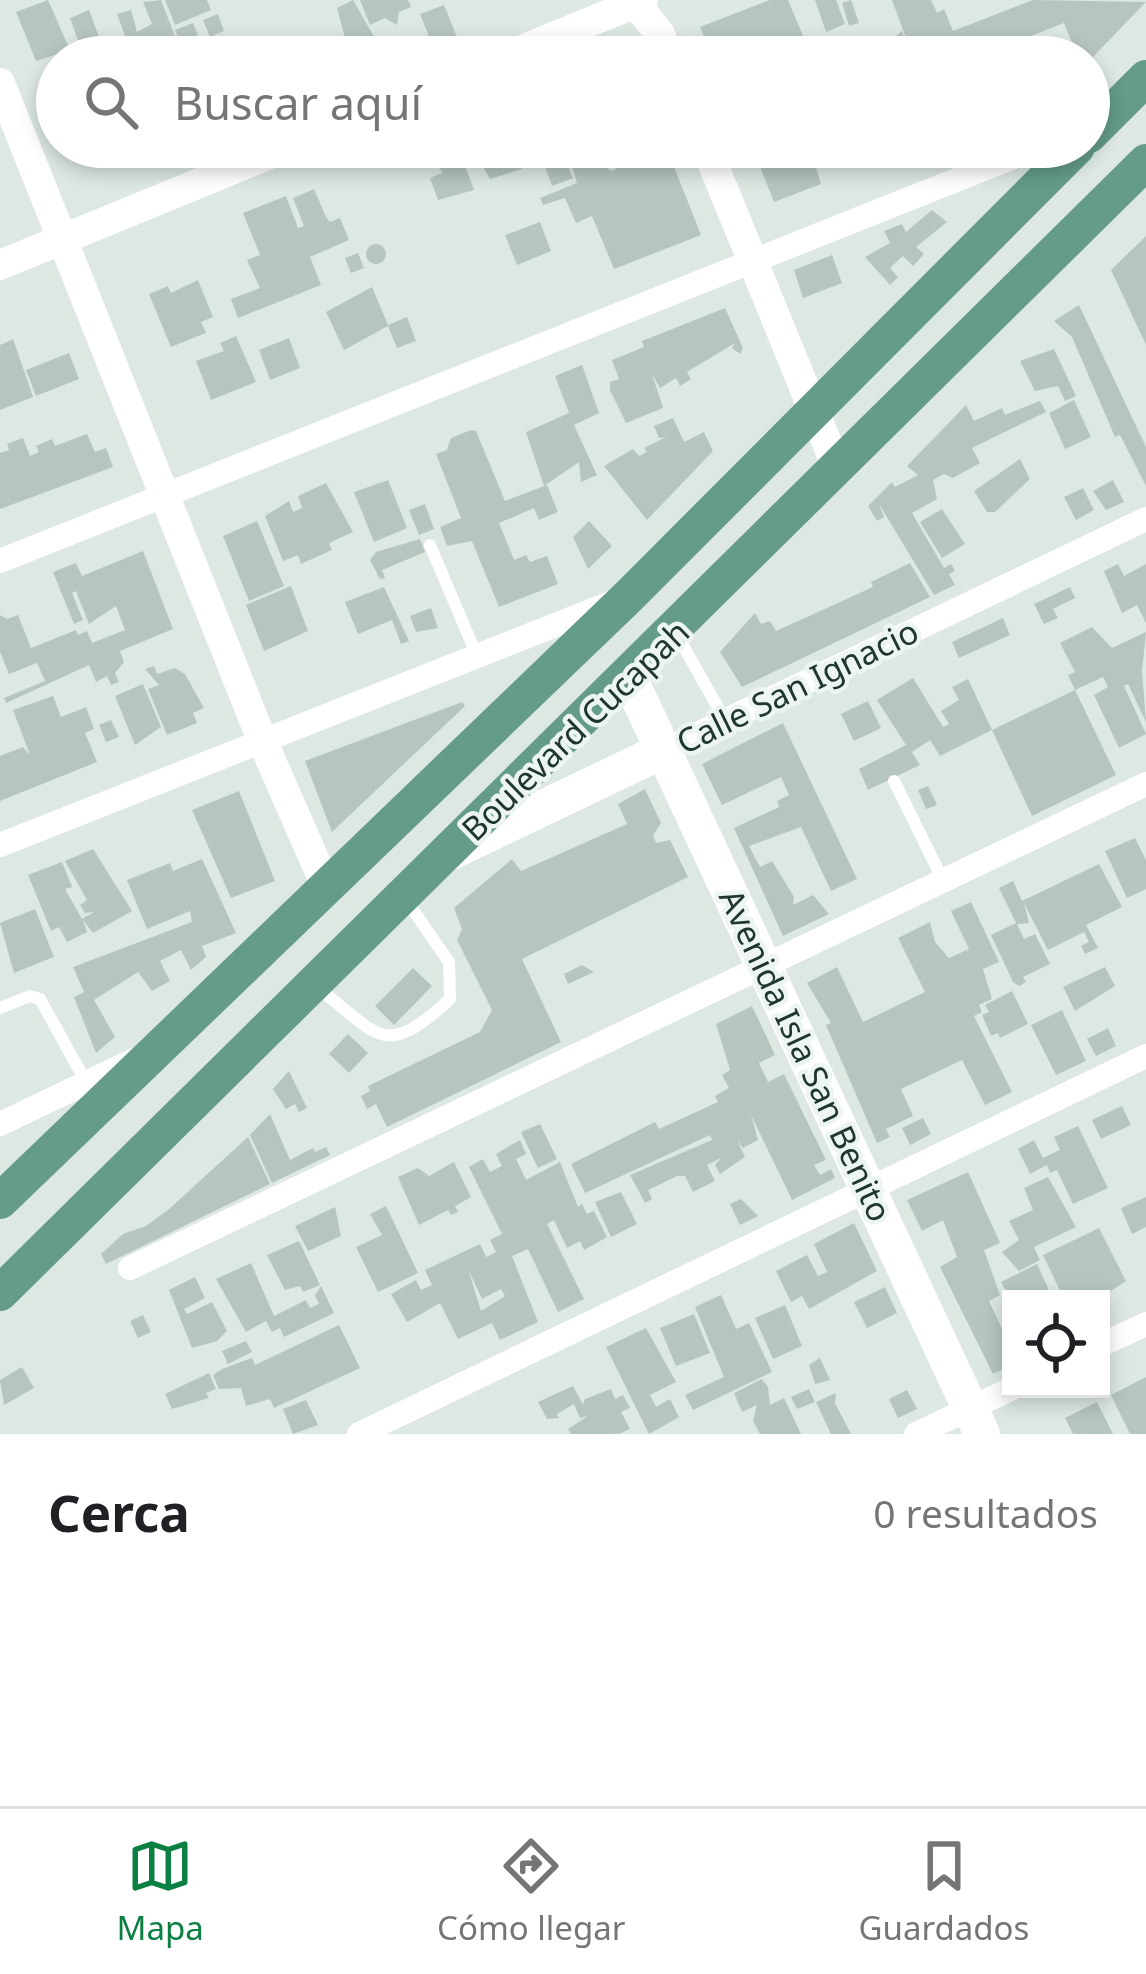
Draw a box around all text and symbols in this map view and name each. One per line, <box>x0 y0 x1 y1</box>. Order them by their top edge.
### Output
search box <box>36 36 1110 168</box>
icon: search <box>78 69 144 135</box>
text: Buscar aquí <box>174 72 422 133</box>
street label: Calle San Ignacio <box>669 608 925 764</box>
street label: Boulevard Cucapah <box>451 610 699 850</box>
street label: Avenida Isla San Benito <box>709 882 903 1228</box>
map controls <box>1002 1290 1110 1398</box>
button: locate <box>1002 1290 1110 1398</box>
text: Cerca <box>48 1477 190 1547</box>
text: 0 resultados <box>873 1486 1098 1539</box>
tab: Mapa <box>117 1833 204 1950</box>
tab: Cómo llegar <box>437 1833 625 1950</box>
tab: Guardados <box>859 1833 1029 1950</box>

